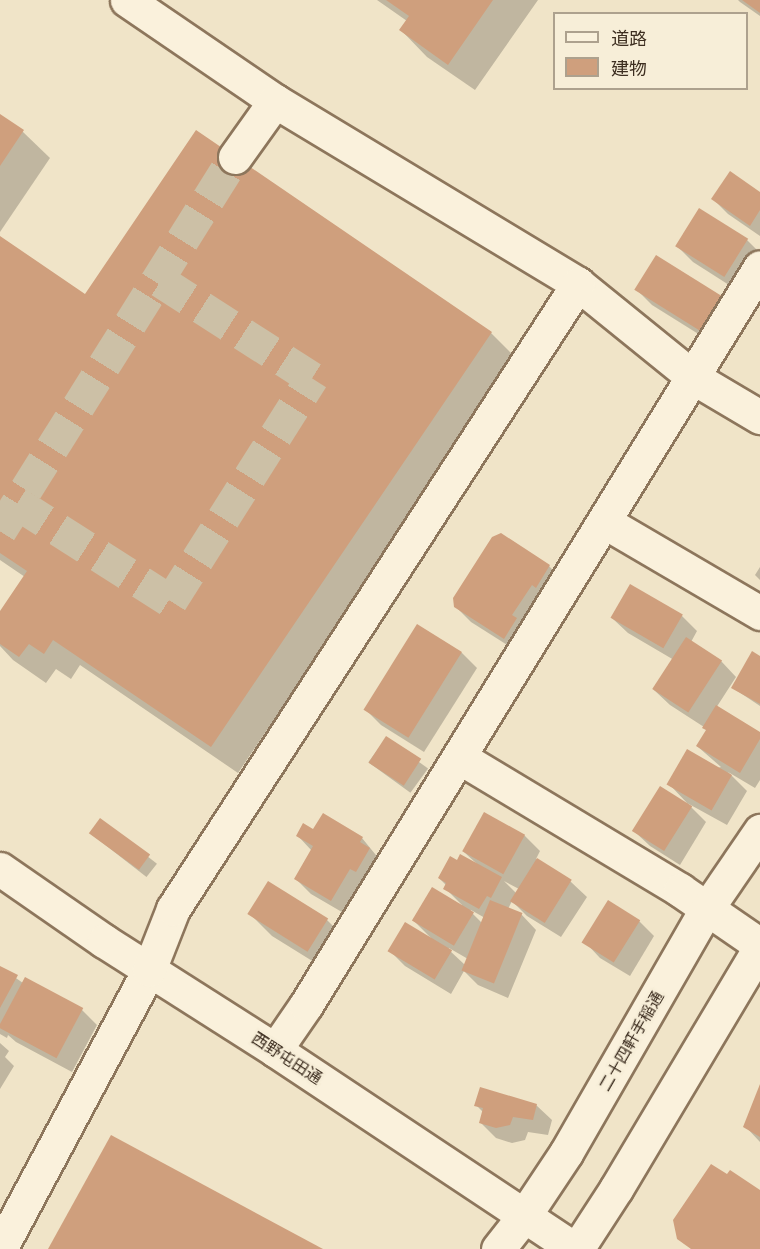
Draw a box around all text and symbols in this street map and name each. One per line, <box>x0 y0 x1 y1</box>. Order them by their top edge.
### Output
legend <box>553 12 748 90</box>
text: 道路 <box>611 26 647 50</box>
text: 建物 <box>611 56 647 80</box>
street label: 二十四軒手稲通 <box>595 988 667 1094</box>
street label: 西野屯田通 <box>248 1028 326 1088</box>

